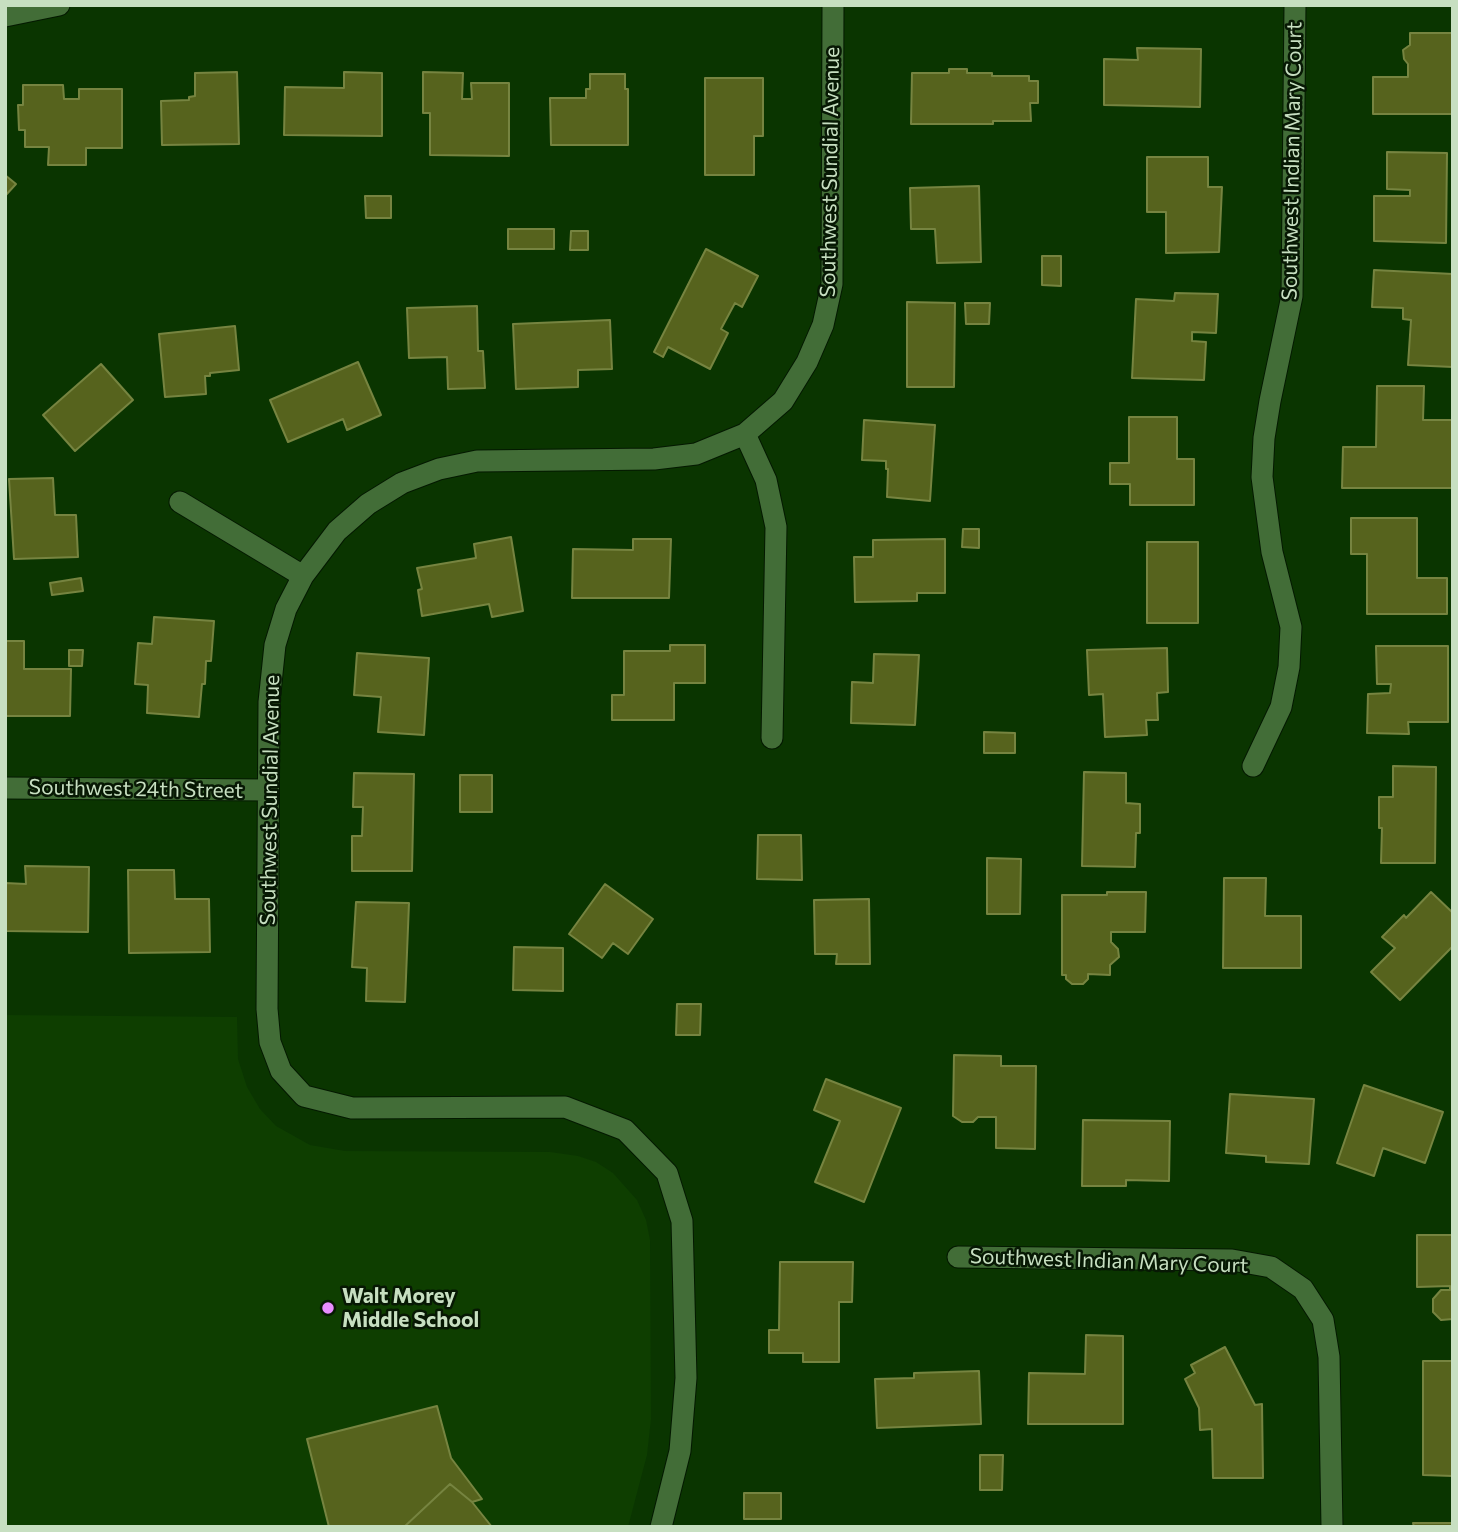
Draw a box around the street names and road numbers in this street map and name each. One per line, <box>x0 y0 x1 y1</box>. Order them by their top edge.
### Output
street label: Southwest Indian Mary Court <box>1277 21 1307 301</box>
street label: Southwest Sundial Avenue <box>815 47 845 297</box>
street label: Southwest Sundial Avenue <box>255 675 285 925</box>
street label: Southwest 24th Street <box>29 775 243 803</box>
street label: Southwest Indian Mary Court <box>969 1244 1249 1278</box>

